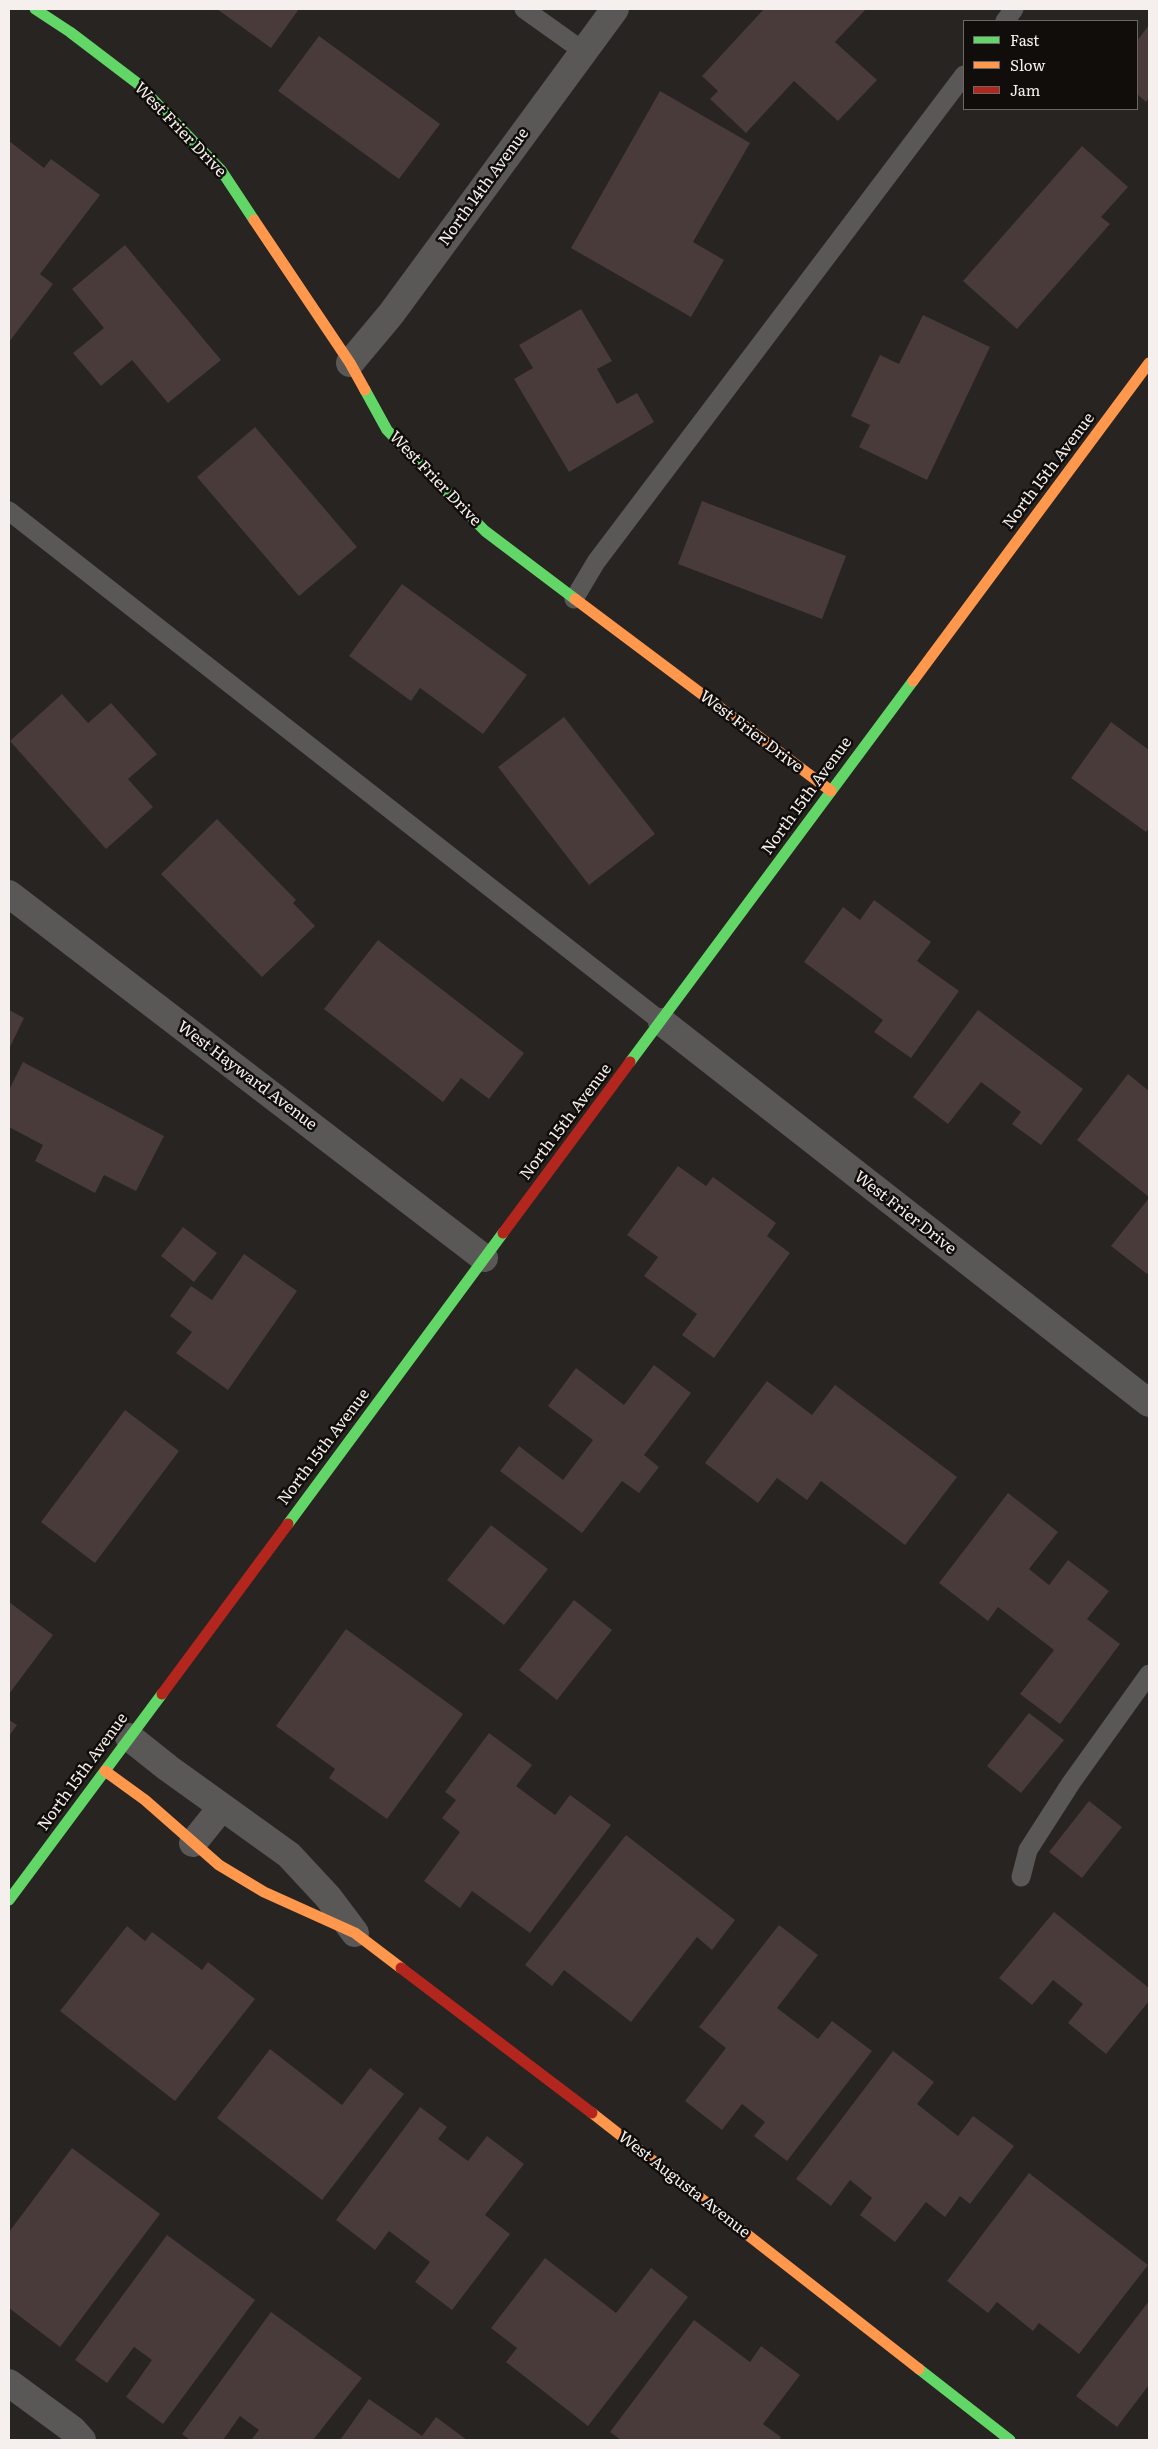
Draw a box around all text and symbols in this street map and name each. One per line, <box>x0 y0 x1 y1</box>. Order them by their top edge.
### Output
legend <box>963 20 1138 110</box>
text: Fast <box>1010 28 1039 51</box>
text: Slow <box>1010 53 1045 76</box>
text: Jam <box>1010 78 1040 101</box>
street label: West Frier Drive <box>130 79 230 181</box>
street label: North 14th Avenue <box>435 124 533 250</box>
street label: North 15th Avenue <box>999 409 1099 533</box>
street label: West Frier Drive <box>385 428 485 530</box>
street label: West Frier Drive <box>696 687 806 777</box>
street label: North 15th Avenue <box>758 733 856 859</box>
street label: West Hayward Avenue <box>173 1017 321 1135</box>
street label: North 15th Avenue <box>516 1060 616 1184</box>
street label: West Frier Drive <box>850 1167 960 1259</box>
street label: North 15th Avenue <box>274 1385 374 1509</box>
street label: North 15th Avenue <box>34 1709 132 1835</box>
street label: West Augusta Avenue <box>614 2127 754 2243</box>

